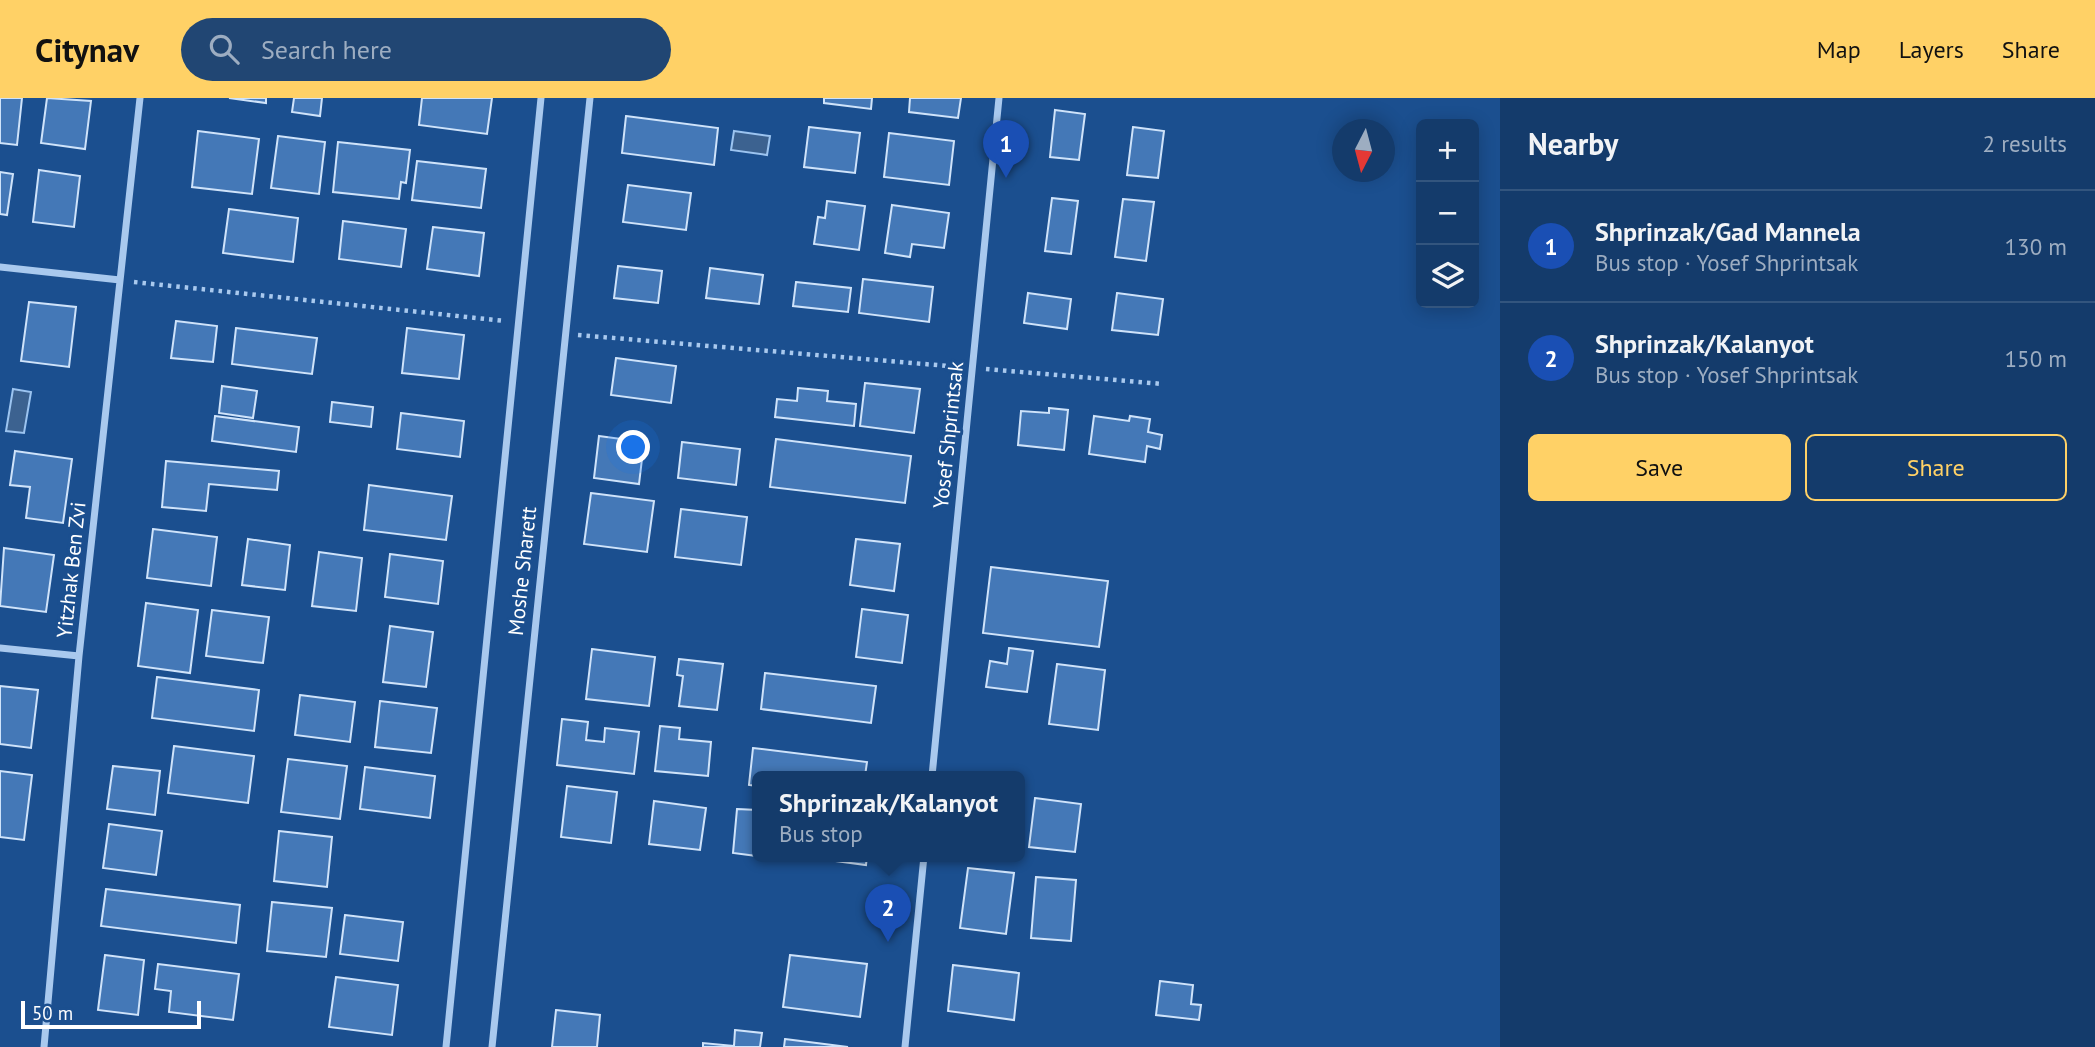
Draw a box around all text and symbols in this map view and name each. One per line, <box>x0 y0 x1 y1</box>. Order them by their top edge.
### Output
search box <box>181 18 671 81</box>
text: Citynav <box>35 28 139 71</box>
icon: search <box>205 30 243 68</box>
text: Search here <box>261 33 392 66</box>
text: Map <box>1817 34 1861 65</box>
text: Layers <box>1899 34 1964 65</box>
text: Share <box>2002 34 2060 65</box>
north arrow <box>1332 119 1395 182</box>
map controls <box>1416 119 1479 308</box>
button: + <box>1416 119 1479 182</box>
pin: 1 <box>983 120 1029 178</box>
text: Nearby <box>1528 124 1618 163</box>
text: 2 results <box>1983 129 2067 158</box>
button: − <box>1416 182 1479 245</box>
text: Shprinzak/Gad Mannela <box>1595 215 1861 248</box>
text: 1 <box>1544 232 1558 261</box>
text: 130 m <box>2005 232 2067 261</box>
button: layers <box>1416 245 1479 308</box>
text: Bus stop · Yosef Shprintsak <box>1595 248 1858 277</box>
text: Shprinzak/Kalanyot <box>1595 327 1814 360</box>
text: 2 <box>1544 344 1558 373</box>
text: 150 m <box>2005 344 2067 373</box>
street label: Yosef Shprintsak <box>927 360 969 510</box>
text: Bus stop · Yosef Shprintsak <box>1595 360 1858 389</box>
your location <box>616 430 650 464</box>
button: Save <box>1528 434 1791 501</box>
button: Share <box>1805 434 2067 501</box>
street label: Yitzhak Ben Zvi <box>50 501 92 639</box>
street label: Moshe Sharett <box>502 505 542 637</box>
popup <box>752 771 1025 862</box>
text: Shprinzak/Kalanyot <box>779 786 998 819</box>
text: Bus stop <box>779 819 863 848</box>
pin: 2 <box>865 884 911 942</box>
scale bar <box>21 998 201 1030</box>
text: 50 m <box>32 1001 73 1025</box>

